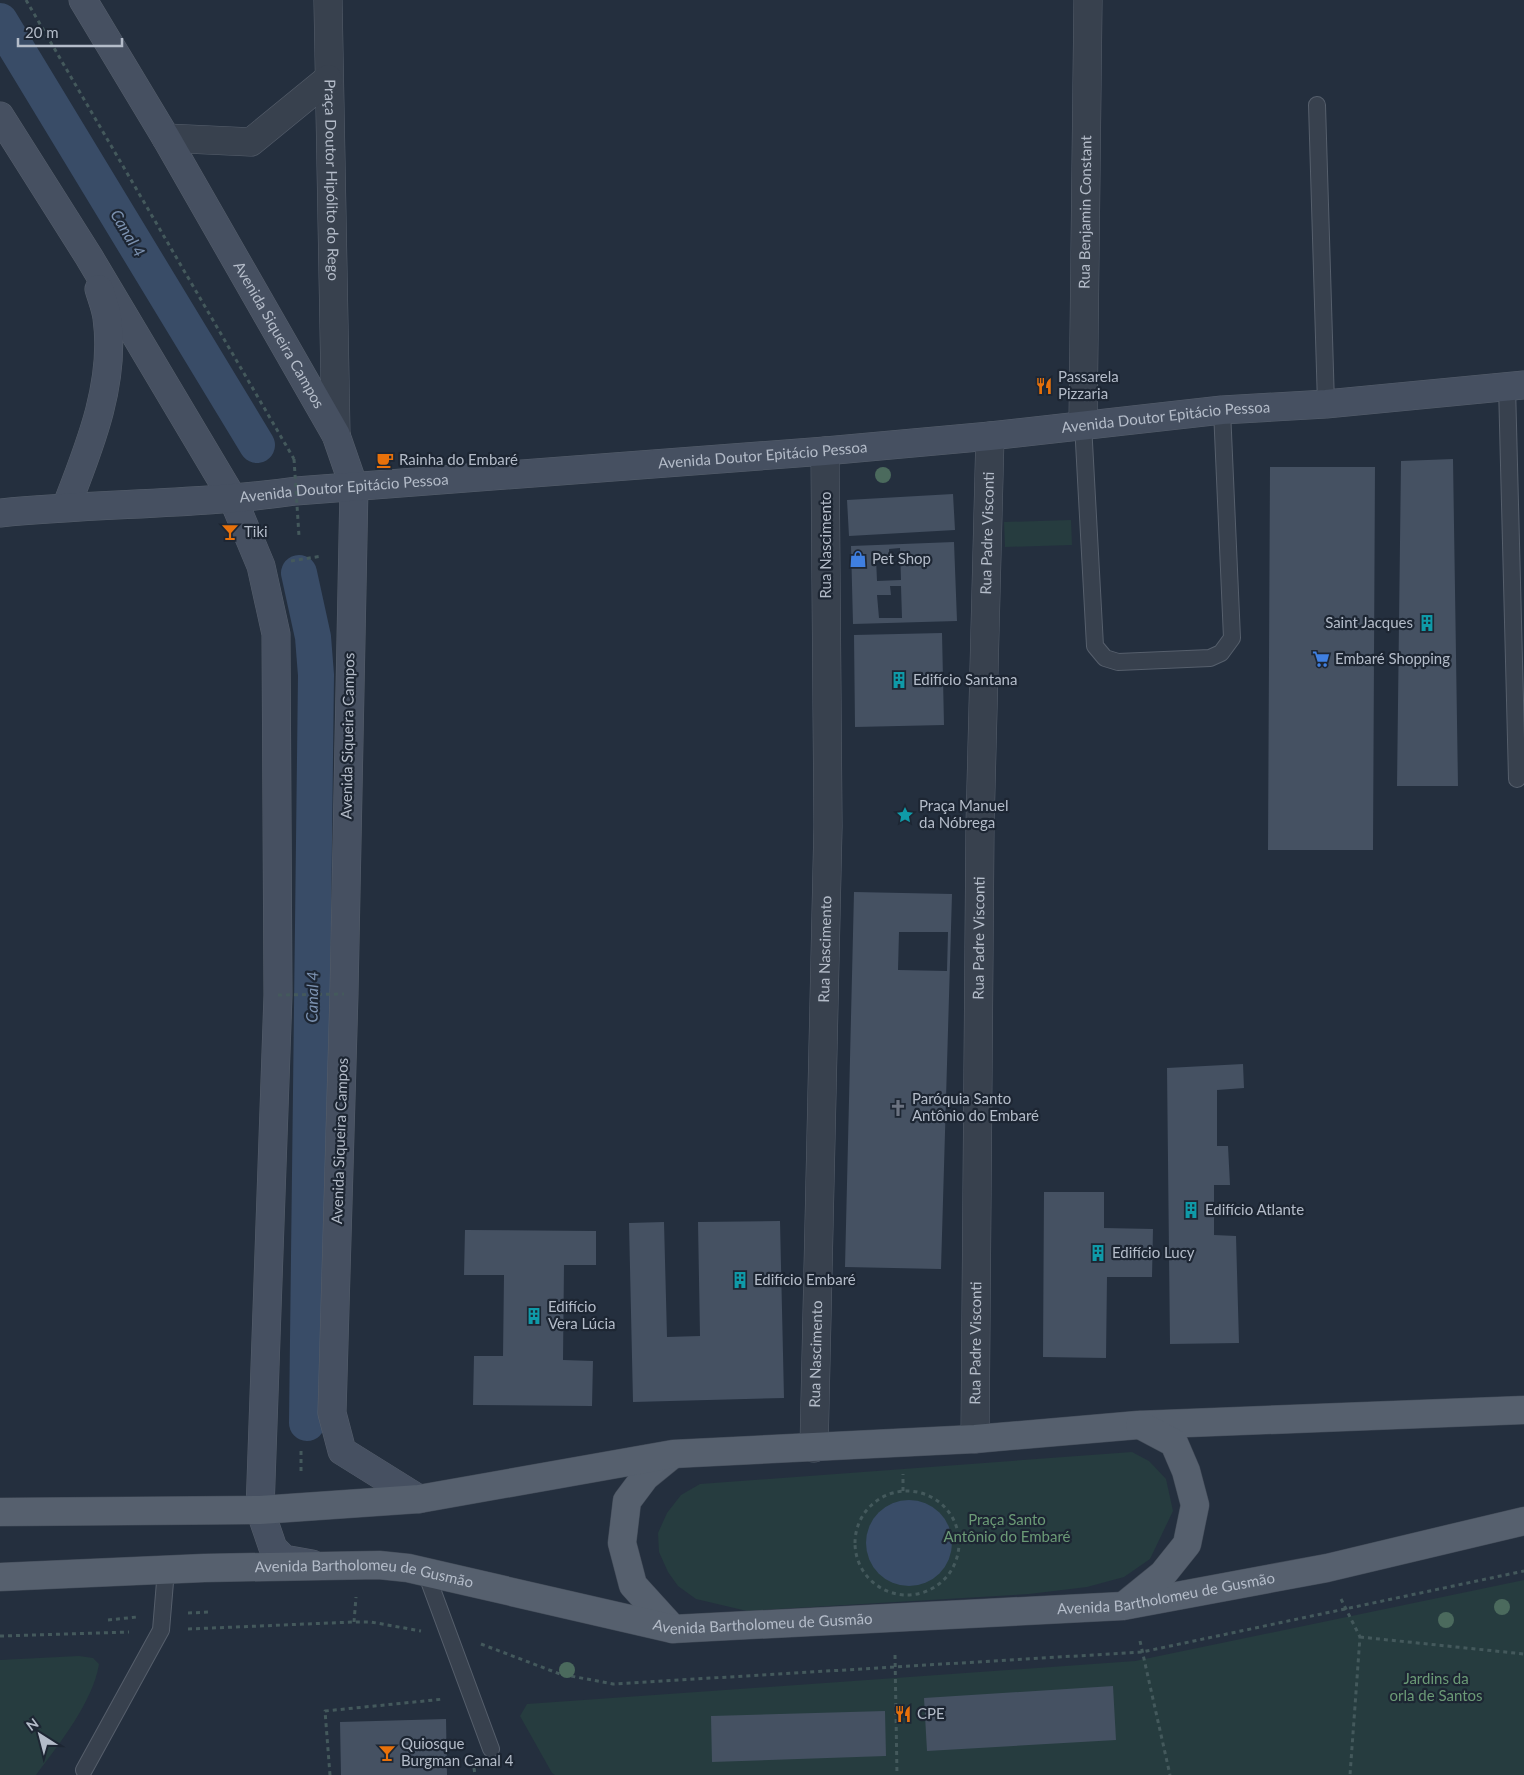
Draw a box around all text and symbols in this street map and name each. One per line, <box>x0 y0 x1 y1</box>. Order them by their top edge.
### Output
scale bar <box>18 15 121 47</box>
text: 20 m <box>25 23 59 41</box>
street label: Praça Doutor Hipólito do Rego <box>321 79 343 281</box>
street label: Rua Benjamin Constant <box>1075 134 1094 289</box>
water label: Canal 4 <box>107 206 150 260</box>
street label: Avenida Siqueira Campos <box>230 258 329 411</box>
place label: Passarela Pizzaria <box>1058 367 1119 402</box>
restaurant icon: Passarela Pizzaria <box>1034 376 1054 396</box>
street label: Avenida Doutor Epitácio Pessoa <box>1060 397 1271 436</box>
street label: Avenida Doutor Epitácio Pessoa <box>657 437 868 472</box>
cafe icon: Rainha do Embaré <box>375 450 395 470</box>
place label: Rainha do Embaré <box>399 450 518 468</box>
street label: Avenida Doutor Epitácio Pessoa <box>239 469 449 505</box>
street label: Rua Padre Visconti <box>976 471 997 595</box>
street label: Rua Nascimento <box>816 491 834 599</box>
bar icon: Tiki <box>220 522 240 542</box>
place label: Tiki <box>244 522 268 540</box>
shop icon: Pet Shop <box>848 549 868 569</box>
place label: Pet Shop <box>872 549 931 567</box>
place label: Saint Jacques <box>1325 613 1413 631</box>
building icon: Saint Jacques <box>1417 613 1437 633</box>
supermarket icon: Embaré Shopping <box>1311 649 1331 669</box>
place label: Embaré Shopping <box>1335 649 1450 667</box>
street label: Avenida Siqueira Campos <box>337 653 357 819</box>
building icon: Edifício Santana <box>889 670 909 690</box>
place label: Edifício Santana <box>913 670 1017 688</box>
place label: Praça Manuel da Nóbrega <box>919 796 1008 831</box>
place icon: Praça Manuel da Nóbrega <box>895 805 915 825</box>
street label: Rua Padre Visconti <box>969 876 988 1000</box>
street label: Rua Nascimento <box>814 895 834 1003</box>
water label: Canal 4 <box>302 971 321 1023</box>
street label: Avenida Siqueira Campos <box>327 1057 351 1224</box>
place label: Paróquia Santo Antônio do Embaré <box>912 1089 1039 1124</box>
church icon: Paróquia Santo Antônio do Embaré <box>888 1098 908 1118</box>
building icon: Edifício Atlante <box>1181 1200 1201 1220</box>
place label: Edifício Atlante <box>1205 1200 1304 1218</box>
building icon: Edifício Lucy <box>1088 1243 1108 1263</box>
place label: Edifício Lucy <box>1112 1243 1195 1261</box>
building icon: Edifício Embaré <box>730 1270 750 1290</box>
place label: Edifício Embaré <box>754 1270 856 1288</box>
street label: Rua Padre Visconti <box>965 1281 984 1405</box>
place label: Edifício Vera Lúcia <box>548 1297 615 1332</box>
street label: Rua Nascimento <box>805 1300 825 1408</box>
building icon: Edifício Vera Lúcia <box>524 1306 544 1326</box>
park label: Praça Santo Antônio do Embaré <box>943 1510 1071 1545</box>
street label: Avenida Bartholomeu de Gusmão <box>254 1555 475 1591</box>
street label: Avenida Bartholomeu de Gusmão <box>1057 1568 1276 1617</box>
street label: Avenida Bartholomeu de Gusmão <box>651 1609 873 1637</box>
park label: Jardins da orla de Santos <box>1389 1669 1483 1704</box>
restaurant icon: CPE <box>893 1704 913 1724</box>
place label: CPE <box>917 1704 945 1722</box>
north arrow <box>15 1710 65 1760</box>
text: N <box>23 1714 41 1734</box>
place label: Quiosque Burgman Canal 4 <box>401 1734 514 1769</box>
bar icon: Quiosque Burgman Canal 4 <box>377 1743 397 1763</box>

